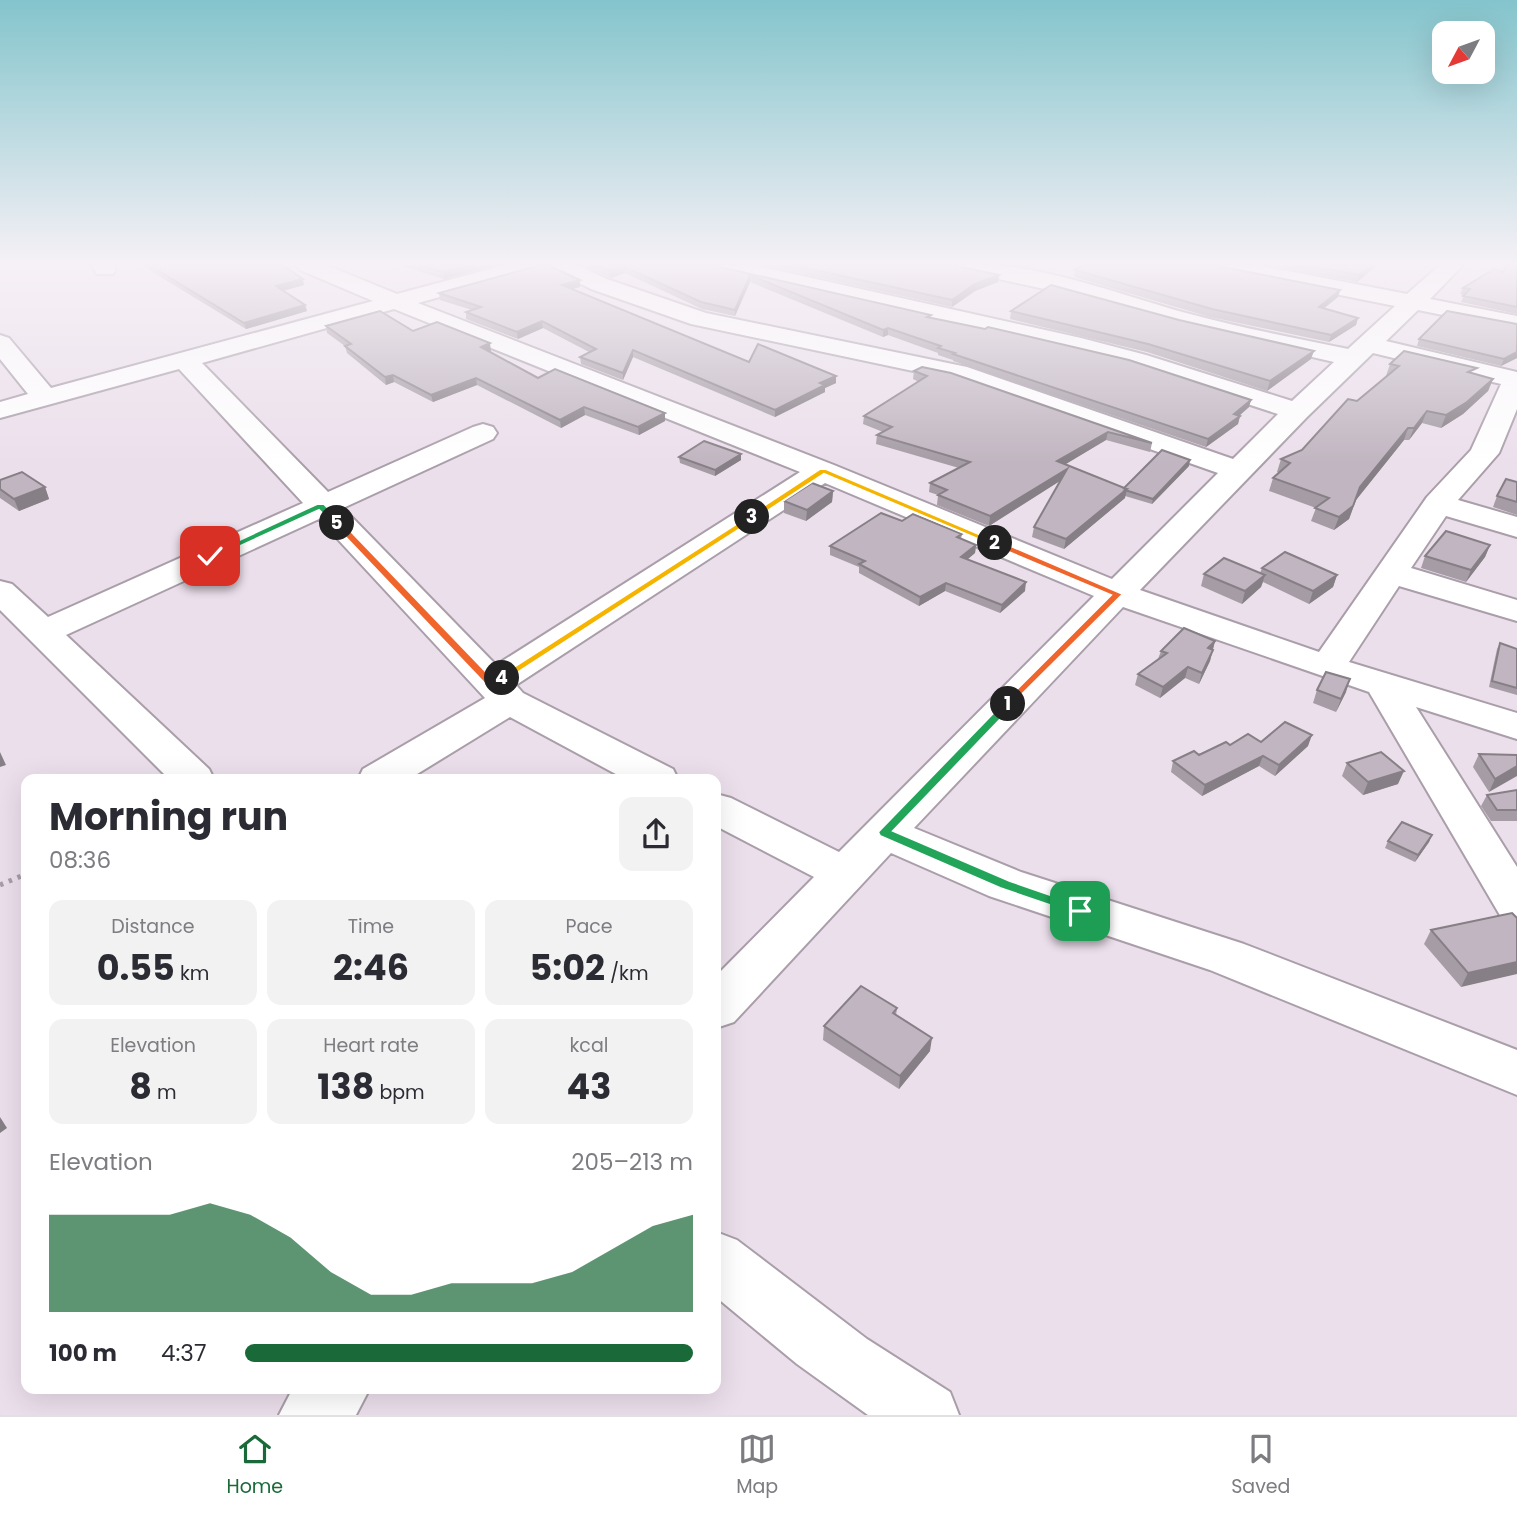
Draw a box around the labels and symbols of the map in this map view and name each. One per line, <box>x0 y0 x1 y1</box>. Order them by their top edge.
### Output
north arrow <box>1432 21 1494 84</box>
pin: 3 <box>734 500 770 534</box>
pin: 5 <box>320 505 354 540</box>
pin <box>180 526 240 586</box>
pin: 2 <box>978 526 1012 560</box>
pin: 4 <box>484 660 520 696</box>
pin: 1 <box>990 686 1026 722</box>
pin <box>1050 881 1110 941</box>

